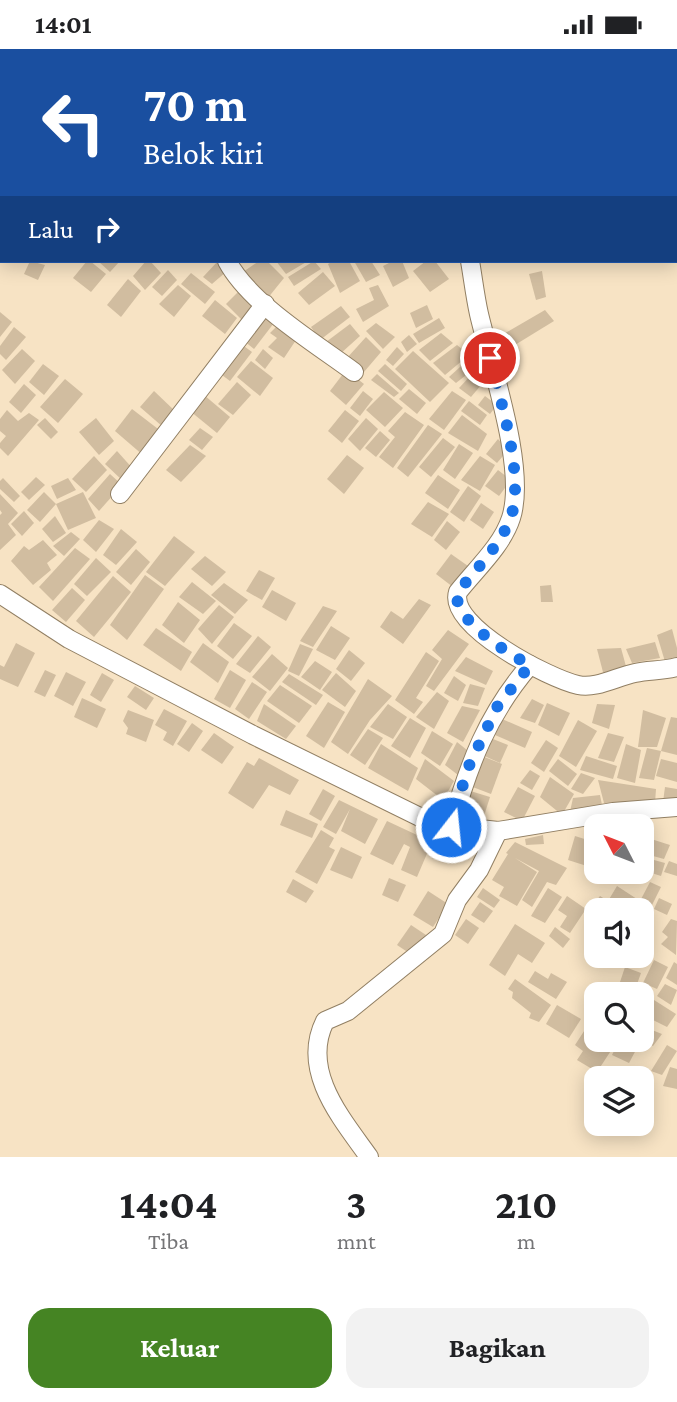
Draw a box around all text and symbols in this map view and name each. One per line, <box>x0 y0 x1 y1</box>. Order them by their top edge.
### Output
text: 14:01 <box>35 10 92 39</box>
icon: left <box>28 77 119 168</box>
text: 70 m <box>143 77 247 132</box>
text: Belok kiri <box>143 135 264 171</box>
icon: right <box>88 210 126 248</box>
text: Lalu <box>28 215 74 244</box>
pin <box>460 328 520 388</box>
icon: arrive <box>471 339 509 377</box>
position arrow <box>414 790 488 864</box>
north arrow <box>584 814 654 884</box>
map controls <box>584 814 654 1136</box>
button: sound <box>584 898 654 968</box>
button: search <box>584 982 654 1052</box>
button: layers <box>584 1066 654 1136</box>
text: 14:04 <box>119 1180 218 1227</box>
text: 3 <box>346 1180 367 1227</box>
text: 210 <box>495 1180 558 1227</box>
text: Tiba <box>148 1228 189 1254</box>
text: mnt <box>337 1228 376 1254</box>
text: m <box>517 1228 535 1254</box>
button: Keluar <box>28 1308 332 1388</box>
button: Bagikan <box>346 1308 649 1388</box>

